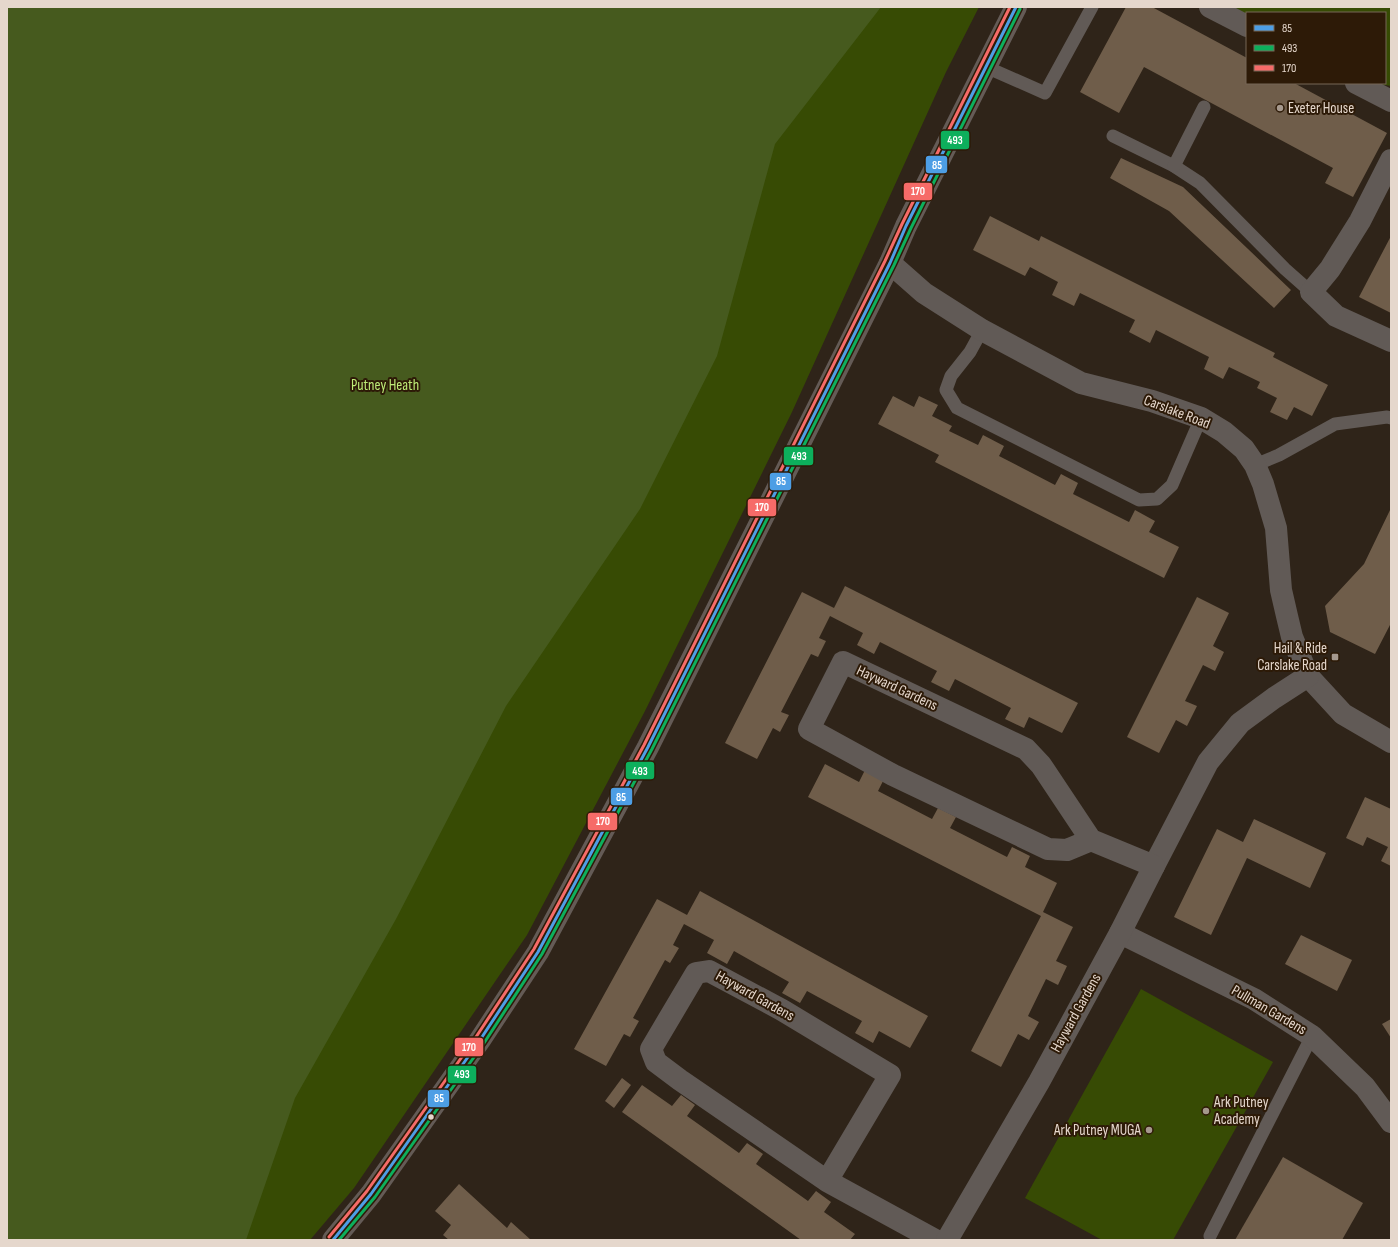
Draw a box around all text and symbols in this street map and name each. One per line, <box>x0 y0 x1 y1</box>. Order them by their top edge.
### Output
legend <box>1246 12 1386 84</box>
text: 85 <box>1282 21 1292 36</box>
text: 493 <box>1282 41 1297 56</box>
text: 170 <box>1282 61 1296 76</box>
place label: Exeter House <box>1288 99 1354 118</box>
marker: Exeter House <box>1275 103 1285 113</box>
line badge: 493 <box>940 130 970 150</box>
text: 493 <box>947 134 963 147</box>
line badge: 85 <box>925 155 948 174</box>
text: 85 <box>932 159 942 172</box>
line badge: 170 <box>903 182 933 201</box>
text: 170 <box>911 185 925 198</box>
park label: Putney Heath <box>351 376 419 395</box>
street label: Carslake Road <box>1141 391 1213 433</box>
line badge: 493 <box>783 446 814 466</box>
text: 493 <box>791 450 807 463</box>
line badge: 85 <box>769 472 792 491</box>
text: 85 <box>776 475 786 488</box>
line badge: 170 <box>747 498 777 517</box>
text: 170 <box>755 501 769 514</box>
place label: Hail & Ride Carslake Road <box>1257 639 1327 675</box>
marker: Hail & Ride Carslake Road <box>1330 652 1340 662</box>
street label: Hayward Gardens <box>853 661 941 715</box>
line badge: 493 <box>625 761 655 780</box>
text: 493 <box>632 765 648 778</box>
line badge: 85 <box>610 787 633 806</box>
text: 85 <box>616 791 626 804</box>
line badge: 170 <box>587 812 618 831</box>
text: 170 <box>596 815 610 828</box>
street label: Hayward Gardens <box>712 967 798 1025</box>
street label: Hayward Gardens <box>1047 970 1105 1056</box>
street label: Pullman Gardens <box>1228 981 1310 1039</box>
line badge: 170 <box>454 1037 484 1057</box>
text: 170 <box>462 1041 476 1054</box>
line badge: 493 <box>447 1065 477 1084</box>
text: 493 <box>454 1068 470 1081</box>
line badge: 85 <box>427 1089 450 1108</box>
text: 85 <box>434 1092 444 1105</box>
place label: Ark Putney Academy <box>1213 1093 1269 1129</box>
marker: Ark Putney Academy <box>1201 1106 1211 1116</box>
unlabelled marker <box>426 1112 436 1122</box>
place label: Ark Putney MUGA <box>1053 1121 1142 1140</box>
marker: Ark Putney MUGA <box>1144 1125 1154 1135</box>

